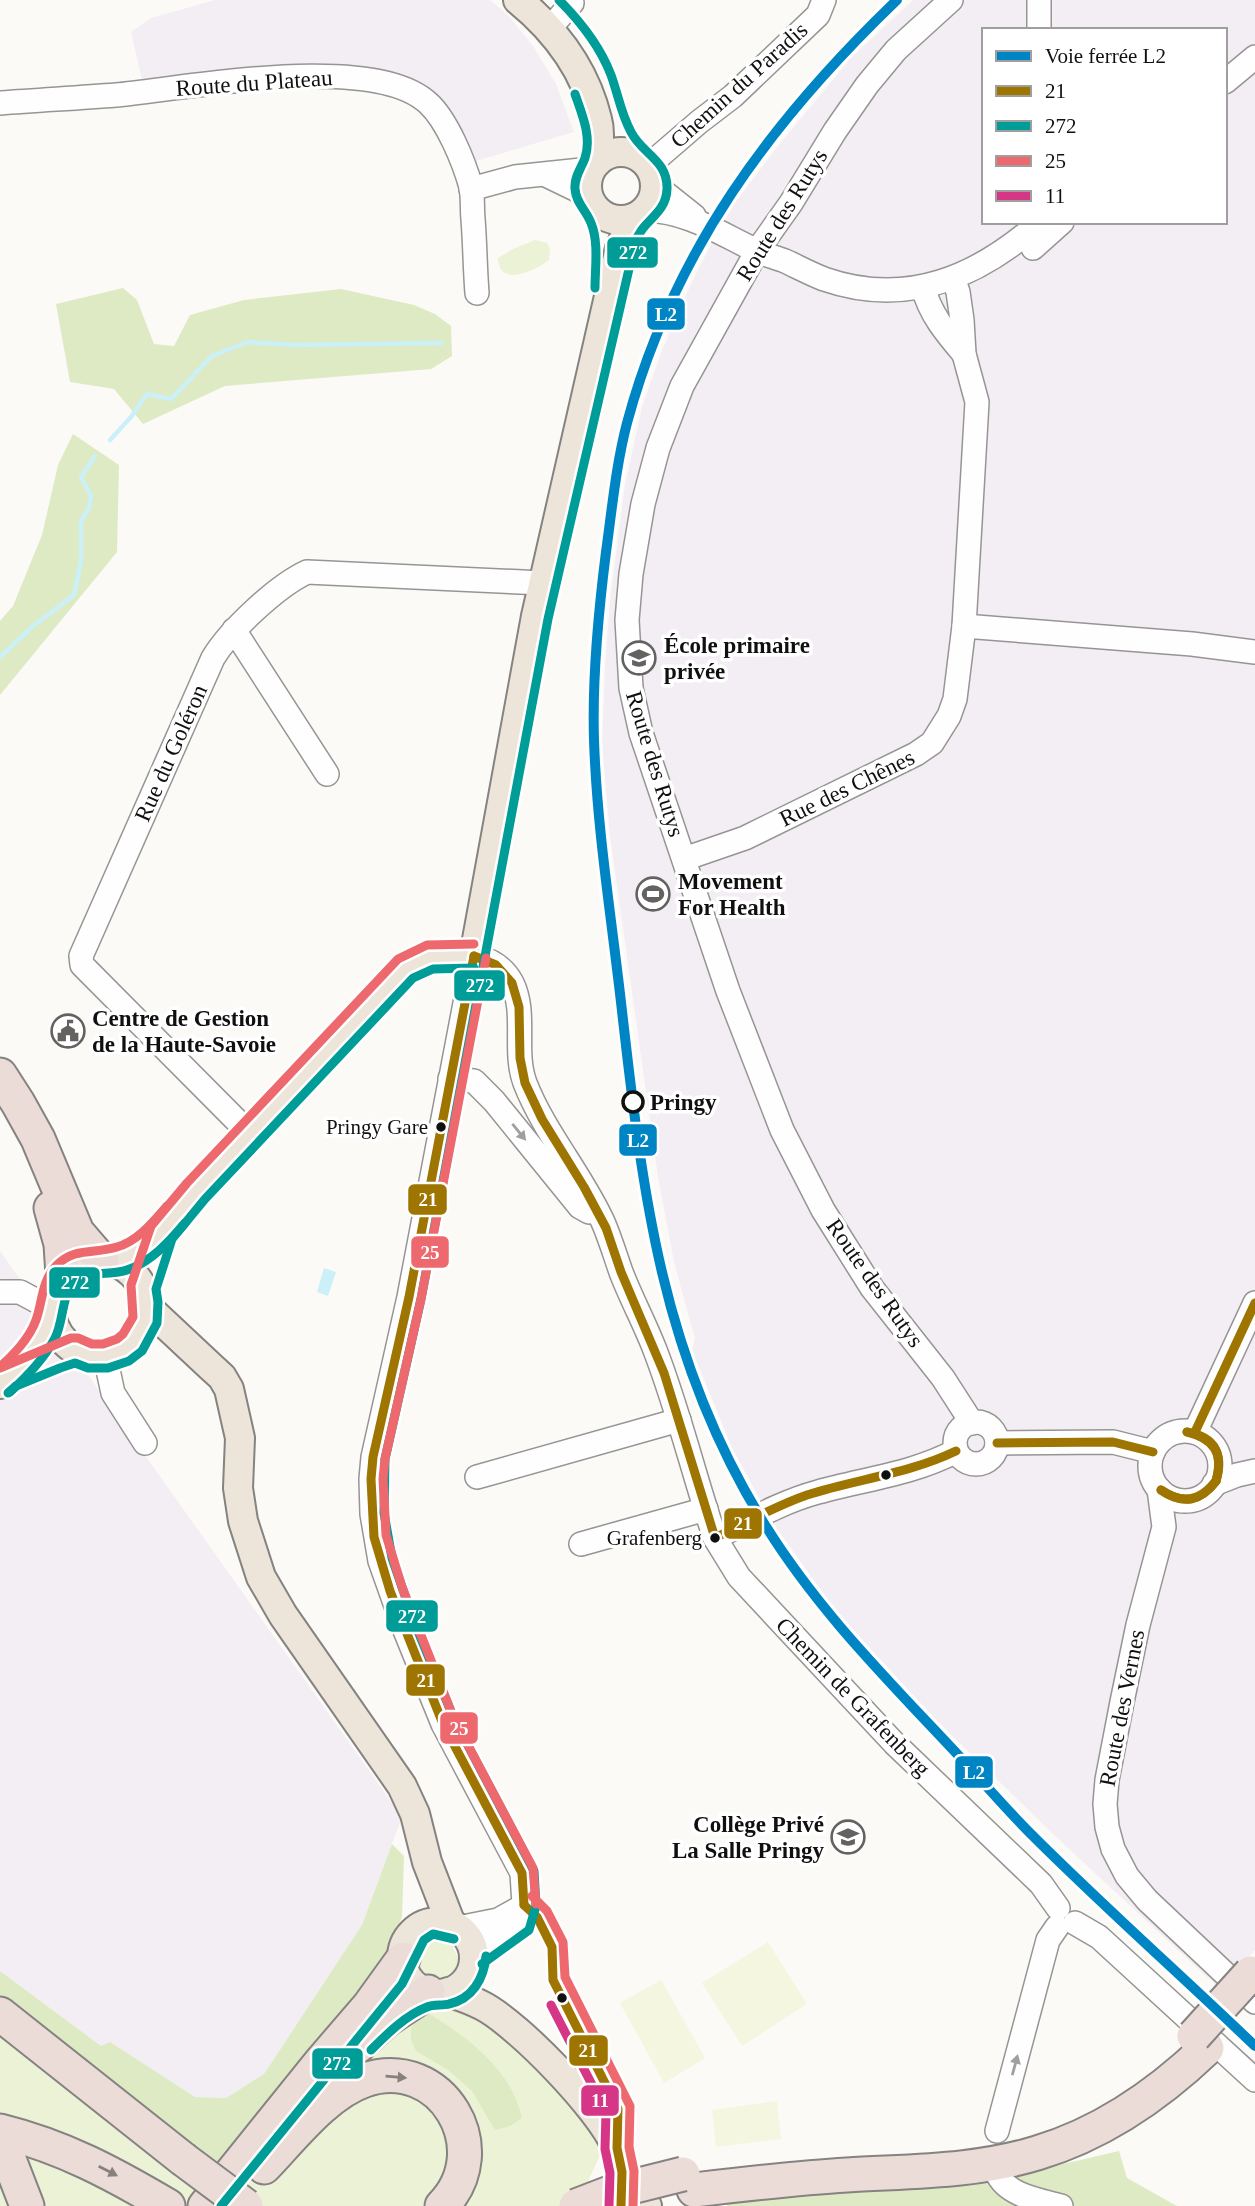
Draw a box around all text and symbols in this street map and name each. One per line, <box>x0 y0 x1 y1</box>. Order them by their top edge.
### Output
street label: Chemin du Paradis <box>666 17 812 153</box>
legend <box>982 28 1227 224</box>
text: Voie ferrée L2 <box>1045 44 1166 68</box>
street label: Route du Plateau <box>175 65 334 101</box>
text: 21 <box>1045 79 1066 103</box>
text: 272 <box>1045 114 1077 138</box>
street label: Route des Rutys <box>731 144 833 286</box>
text: 25 <box>1045 149 1066 173</box>
text: 11 <box>1045 184 1065 208</box>
line badge: 272 <box>606 236 659 269</box>
text: 272 <box>619 242 647 263</box>
line badge: L2 <box>646 297 686 331</box>
text: L2 <box>655 304 677 325</box>
place label: École primaire privée <box>664 633 810 684</box>
school or university icon: École primaire privée <box>620 639 658 677</box>
street label: Rue du Goléron <box>130 680 212 825</box>
street label: Route des Rutys <box>621 688 689 840</box>
street label: Rue des Chênes <box>775 745 919 831</box>
place label: Movement For Health <box>678 869 786 920</box>
sports icon: Movement For Health <box>634 875 672 913</box>
line badge: 272 <box>453 969 506 1002</box>
text: 272 <box>466 975 494 996</box>
place label: Centre de Gestion de la Haute-Savoie <box>92 1006 276 1057</box>
public building icon: Centre de Gestion de la Haute-Savoie <box>49 1012 87 1050</box>
place label: Pringy <box>650 1090 717 1115</box>
marker: Pringy <box>622 1091 644 1113</box>
place label: Pringy Gare <box>326 1115 428 1139</box>
marker: Pringy Gare <box>434 1120 448 1134</box>
one-way arrow <box>511 1123 526 1140</box>
line badge: L2 <box>618 1123 658 1157</box>
text: L2 <box>627 1130 649 1151</box>
line badge: 21 <box>407 1183 448 1216</box>
text: 21 <box>419 1189 438 1210</box>
street label: Route des Rutys <box>822 1214 929 1352</box>
line badge: 25 <box>410 1235 450 1269</box>
text: 25 <box>421 1242 440 1263</box>
line badge: 272 <box>48 1266 101 1299</box>
text: 272 <box>61 1272 89 1293</box>
unlabelled marker <box>879 1468 893 1482</box>
line badge: 21 <box>723 1507 763 1540</box>
text: 21 <box>734 1513 753 1534</box>
place label: Grafenberg <box>607 1526 702 1550</box>
marker: Grafenberg <box>708 1531 722 1545</box>
line badge: 272 <box>385 1599 439 1633</box>
text: 272 <box>398 1606 426 1627</box>
street label: Chemin de Grafenberg <box>771 1613 935 1782</box>
street label: Route des Vernes <box>1095 1627 1149 1789</box>
line badge: 21 <box>405 1663 446 1697</box>
text: 21 <box>417 1670 436 1691</box>
line badge: 25 <box>439 1711 479 1745</box>
text: 25 <box>450 1718 469 1739</box>
line badge: L2 <box>954 1755 994 1789</box>
text: L2 <box>963 1762 985 1783</box>
place label: Collège Privé La Salle Pringy <box>672 1812 824 1863</box>
school or university icon: Collège Privé La Salle Pringy <box>829 1818 867 1856</box>
unlabelled marker <box>555 1991 569 2005</box>
line badge: 21 <box>568 2034 609 2067</box>
text: 21 <box>579 2040 598 2061</box>
line badge: 272 <box>311 2047 364 2080</box>
text: 272 <box>323 2053 351 2074</box>
one-way arrow <box>1010 2054 1021 2076</box>
one-way arrow <box>385 2072 407 2083</box>
line badge: 11 <box>580 2084 620 2117</box>
text: 11 <box>591 2090 609 2111</box>
one-way arrow <box>98 2165 117 2177</box>

